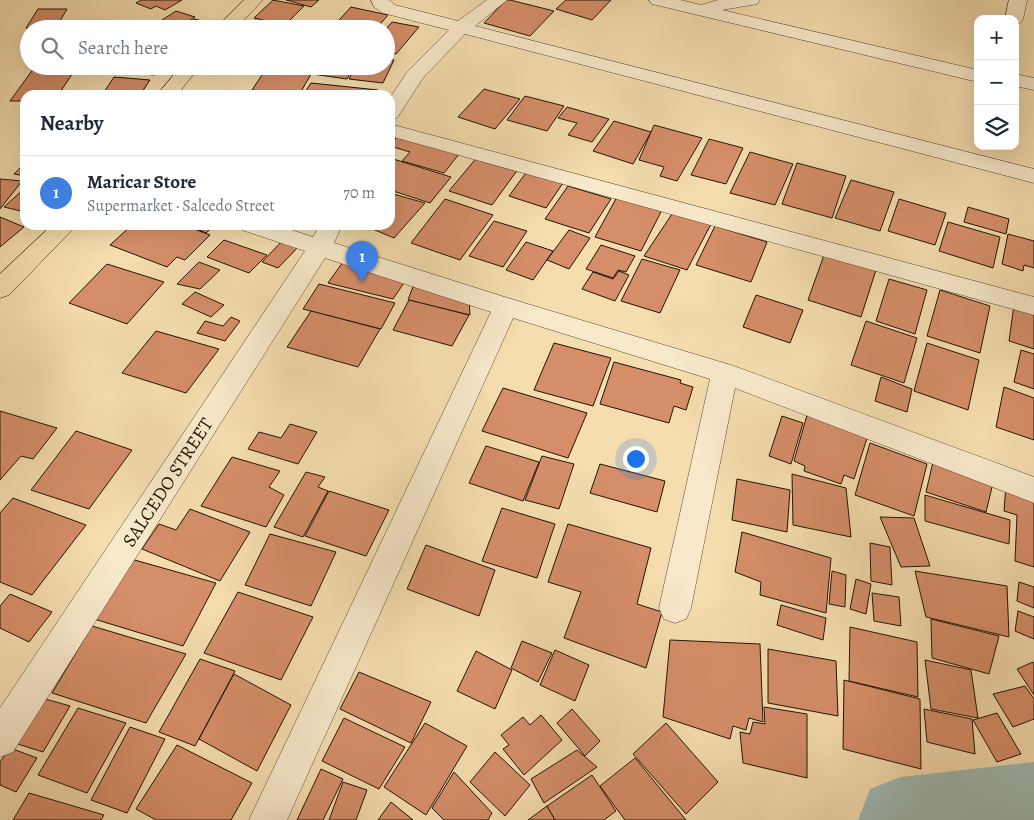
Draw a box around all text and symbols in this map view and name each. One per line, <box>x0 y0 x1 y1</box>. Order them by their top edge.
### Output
map controls <box>974 15 1019 150</box>
button: + <box>974 15 1019 60</box>
search box <box>20 20 395 75</box>
icon: search <box>38 34 66 62</box>
text: Search here <box>78 35 168 61</box>
button: − <box>974 60 1019 105</box>
button: layers <box>974 105 1019 150</box>
text: Nearby <box>40 109 103 137</box>
text: Maricar Store <box>87 169 196 195</box>
text: 1 <box>53 182 59 204</box>
text: 70 m <box>343 182 375 204</box>
text: Supermarket · Salcedo Street <box>87 195 275 217</box>
pin: 1 <box>346 241 378 282</box>
street label: SALCEDO STREET <box>116 412 220 552</box>
your location <box>623 446 649 472</box>

